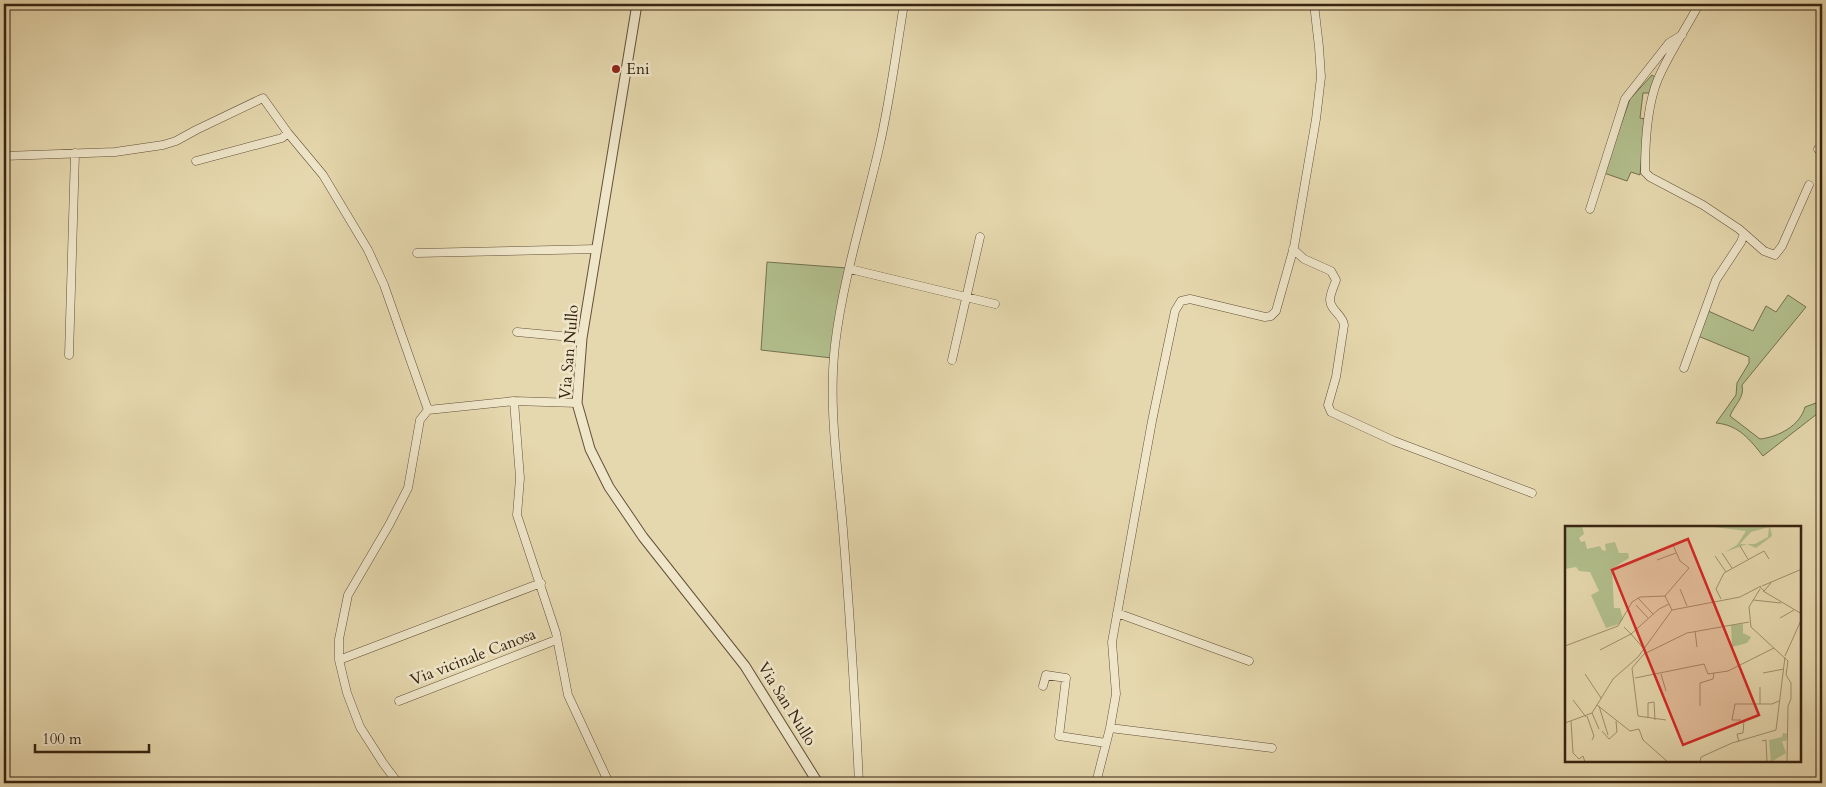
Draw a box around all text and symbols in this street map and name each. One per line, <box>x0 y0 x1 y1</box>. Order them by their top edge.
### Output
place label: Eni <box>626 58 650 80</box>
marker: Eni <box>610 63 622 75</box>
street label: Via San Nullo <box>554 303 584 400</box>
inset map <box>1565 526 1801 762</box>
street label: Via vicinale Canosa <box>407 623 539 691</box>
street label: Via San Nullo <box>752 658 822 750</box>
scale bar <box>35 722 149 754</box>
text: 100 m <box>42 729 82 749</box>

